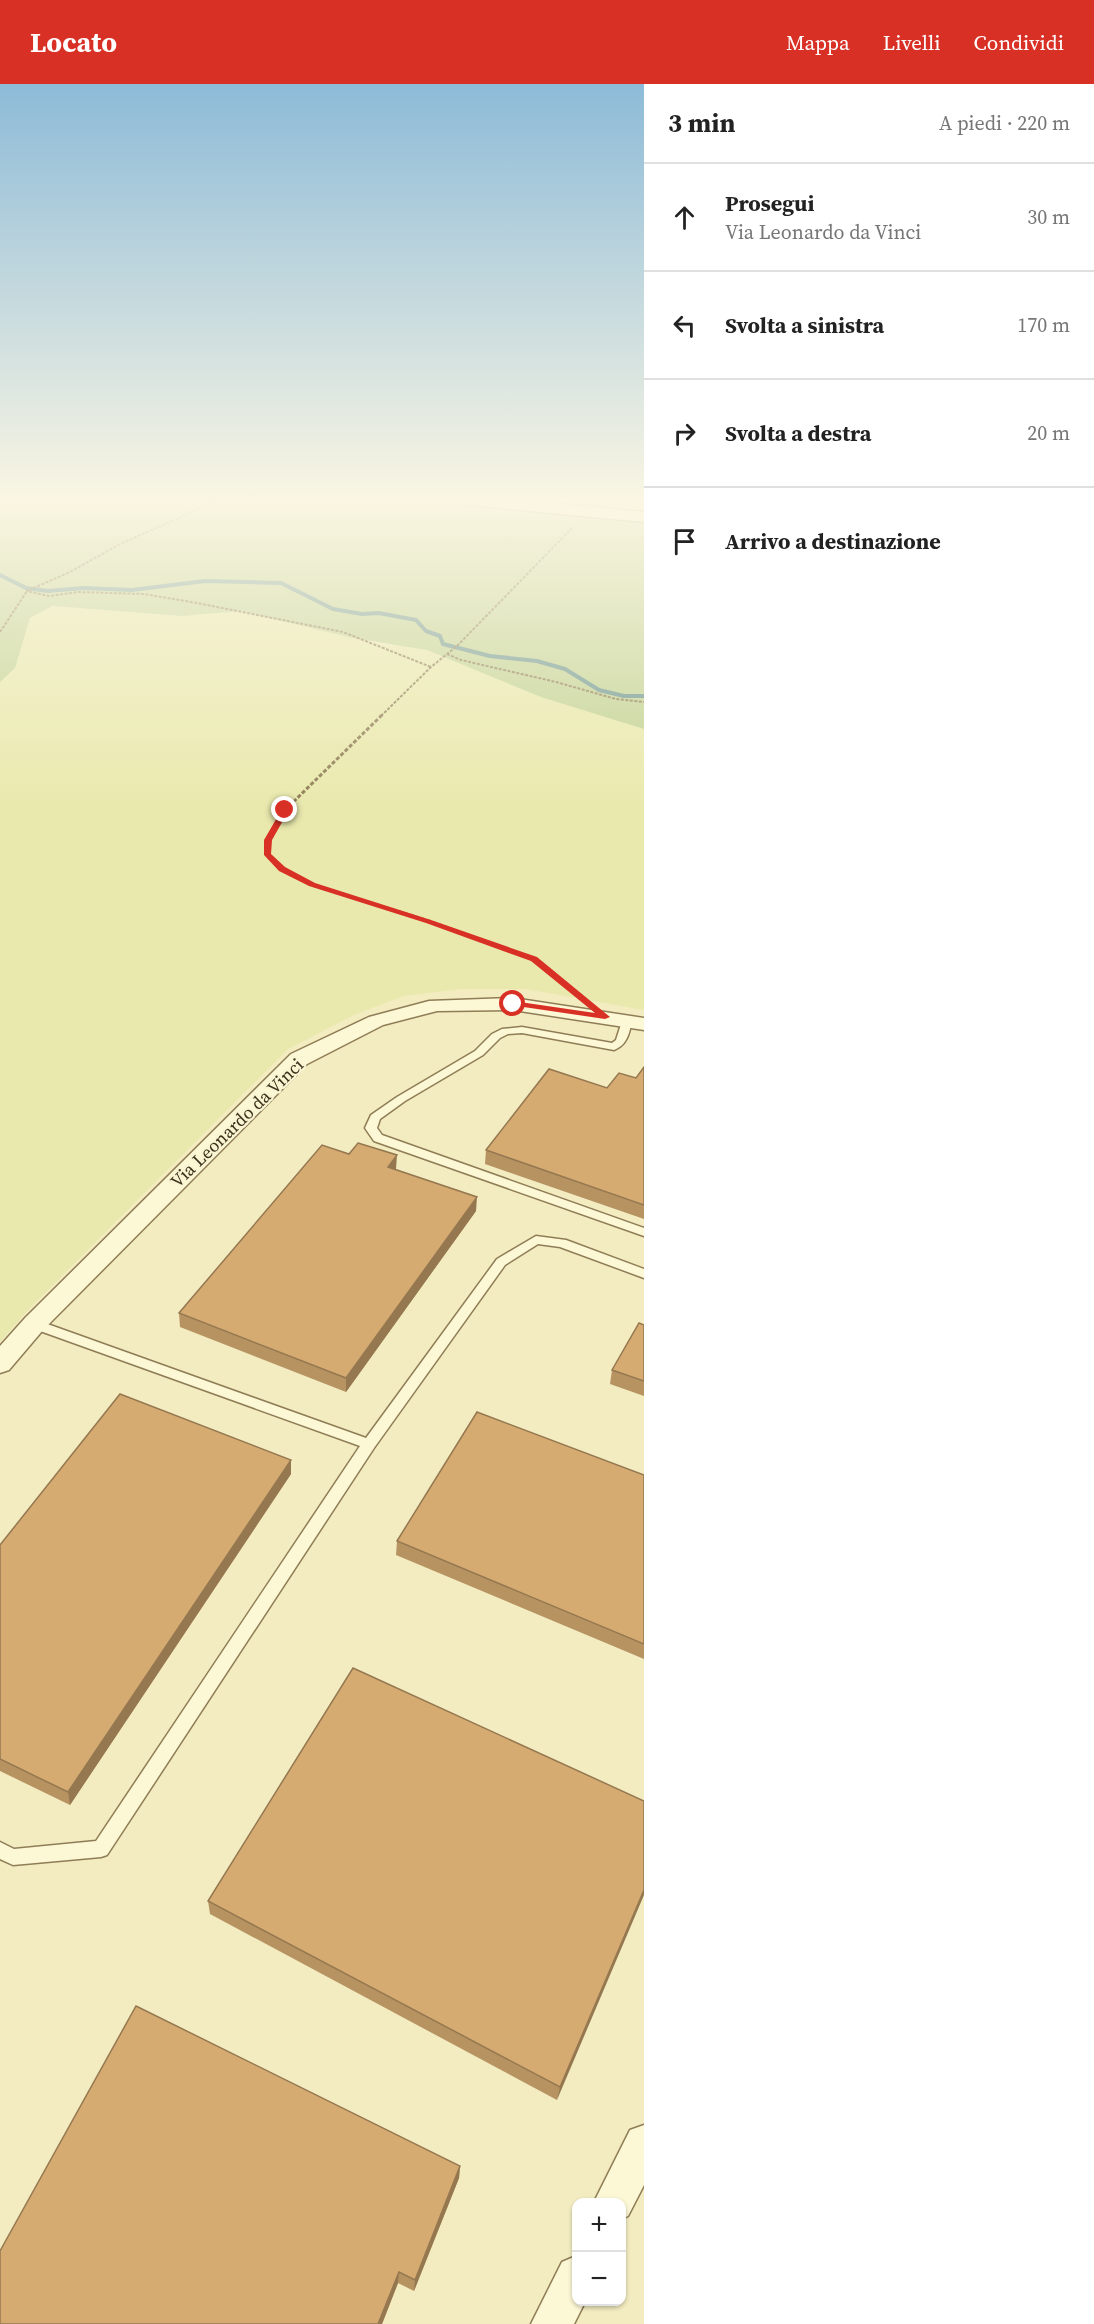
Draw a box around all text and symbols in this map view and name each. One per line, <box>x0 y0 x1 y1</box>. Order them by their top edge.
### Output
text: Locato <box>30 23 117 61</box>
text: Mappa <box>786 28 850 57</box>
text: Livelli <box>883 28 941 57</box>
text: Condividi <box>974 28 1064 57</box>
text: 3 min <box>668 105 735 141</box>
text: A piedi · 220 m <box>939 109 1070 137</box>
text: Prosegui <box>725 188 814 218</box>
icon: ahead <box>668 201 701 234</box>
text: 30 m <box>1027 203 1070 231</box>
text: Via Leonardo da Vinci <box>725 218 921 246</box>
icon: left <box>668 309 701 342</box>
text: Svolta a sinistra <box>725 310 884 340</box>
text: 170 m <box>1017 311 1070 339</box>
icon: right <box>668 417 701 450</box>
text: Svolta a destra <box>725 418 871 448</box>
text: 20 m <box>1027 419 1070 447</box>
icon: arrive <box>668 525 701 558</box>
text: Arrivo a destinazione <box>725 526 941 556</box>
route end <box>271 796 297 822</box>
route start <box>499 990 525 1016</box>
street label: Via Leonardo da Vinci <box>164 1052 309 1193</box>
map controls <box>572 2198 626 2306</box>
button: + <box>572 2198 626 2252</box>
button: − <box>572 2252 626 2306</box>

